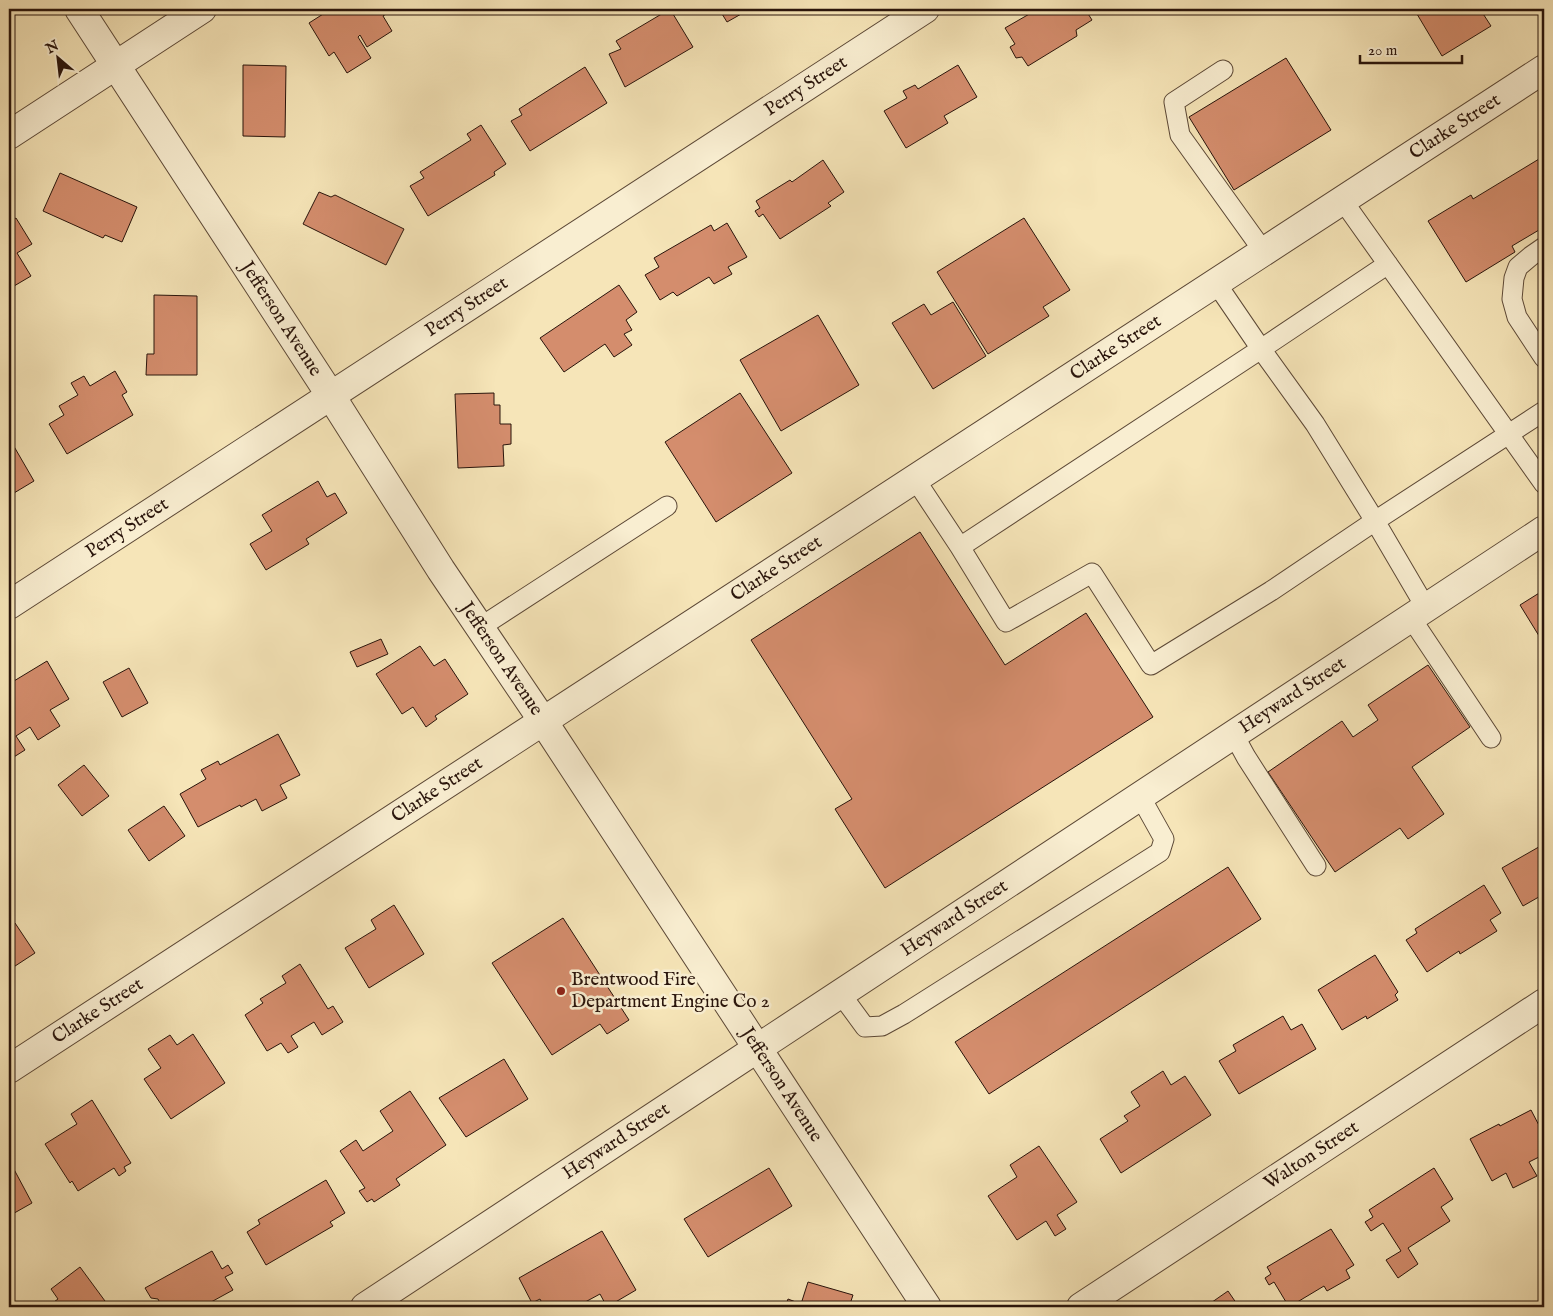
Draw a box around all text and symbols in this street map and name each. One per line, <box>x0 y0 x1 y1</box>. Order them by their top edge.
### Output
north arrow <box>32 32 82 82</box>
scale bar <box>1360 32 1463 64</box>
text: N <box>42 37 62 59</box>
text: 20 m <box>1368 41 1398 60</box>
street label: Perry Street <box>760 50 853 122</box>
street label: Clarke Street <box>1405 88 1506 165</box>
street label: Jefferson Avenue <box>234 255 327 381</box>
street label: Perry Street <box>421 271 513 343</box>
street label: Clarke Street <box>1066 309 1166 386</box>
street label: Perry Street <box>81 492 174 564</box>
street label: Clarke Street <box>726 530 827 607</box>
street label: Jefferson Avenue <box>453 596 548 721</box>
street label: Heyward Street <box>1235 651 1351 740</box>
street label: Clarke Street <box>387 751 488 829</box>
street label: Heyward Street <box>896 874 1013 962</box>
place label: Brentwood Fire Department Engine Co 2 <box>571 968 770 1014</box>
street label: Clarke Street <box>48 972 148 1050</box>
marker: Brentwood Fire Department Engine Co 2 <box>555 985 567 997</box>
street label: Jefferson Avenue <box>734 1021 828 1147</box>
street label: Heyward Street <box>558 1097 675 1185</box>
street label: Walton Street <box>1260 1115 1364 1195</box>

